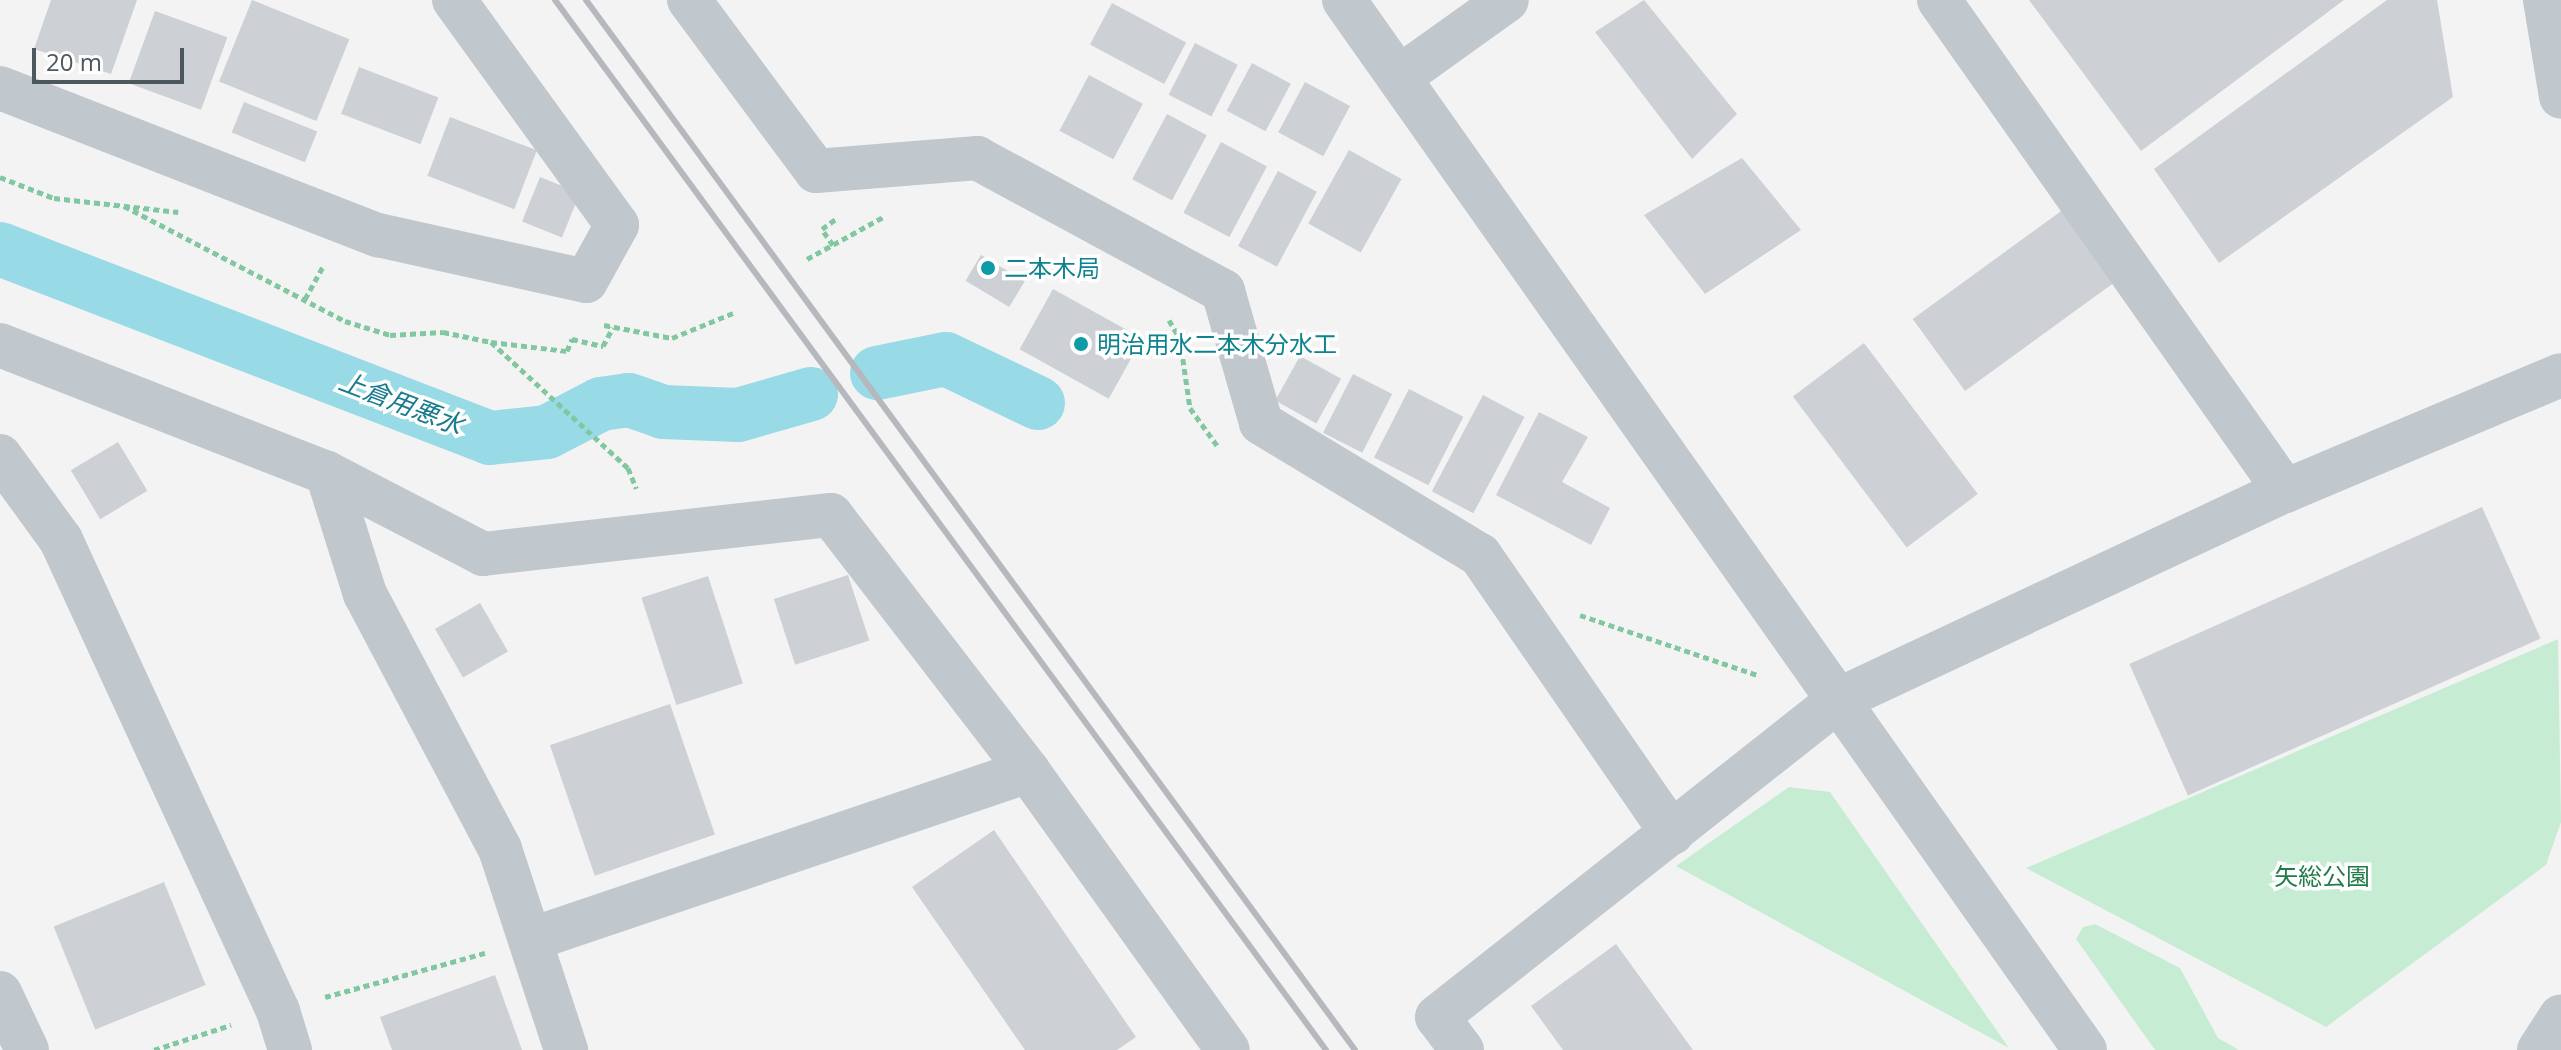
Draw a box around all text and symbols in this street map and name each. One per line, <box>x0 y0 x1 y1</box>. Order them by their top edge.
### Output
scale bar <box>36 32 188 82</box>
text: 20 m <box>46 45 102 78</box>
place label: 二本木局 <box>1004 254 1100 282</box>
marker: 二本木局 <box>979 259 997 277</box>
place label: 明治用水二本木分水工 <box>1097 330 1337 358</box>
marker: 明治用水二本木分水工 <box>1072 335 1090 353</box>
water label: 上倉用悪水 <box>335 365 467 441</box>
park label: 矢総公園 <box>2274 862 2370 890</box>

